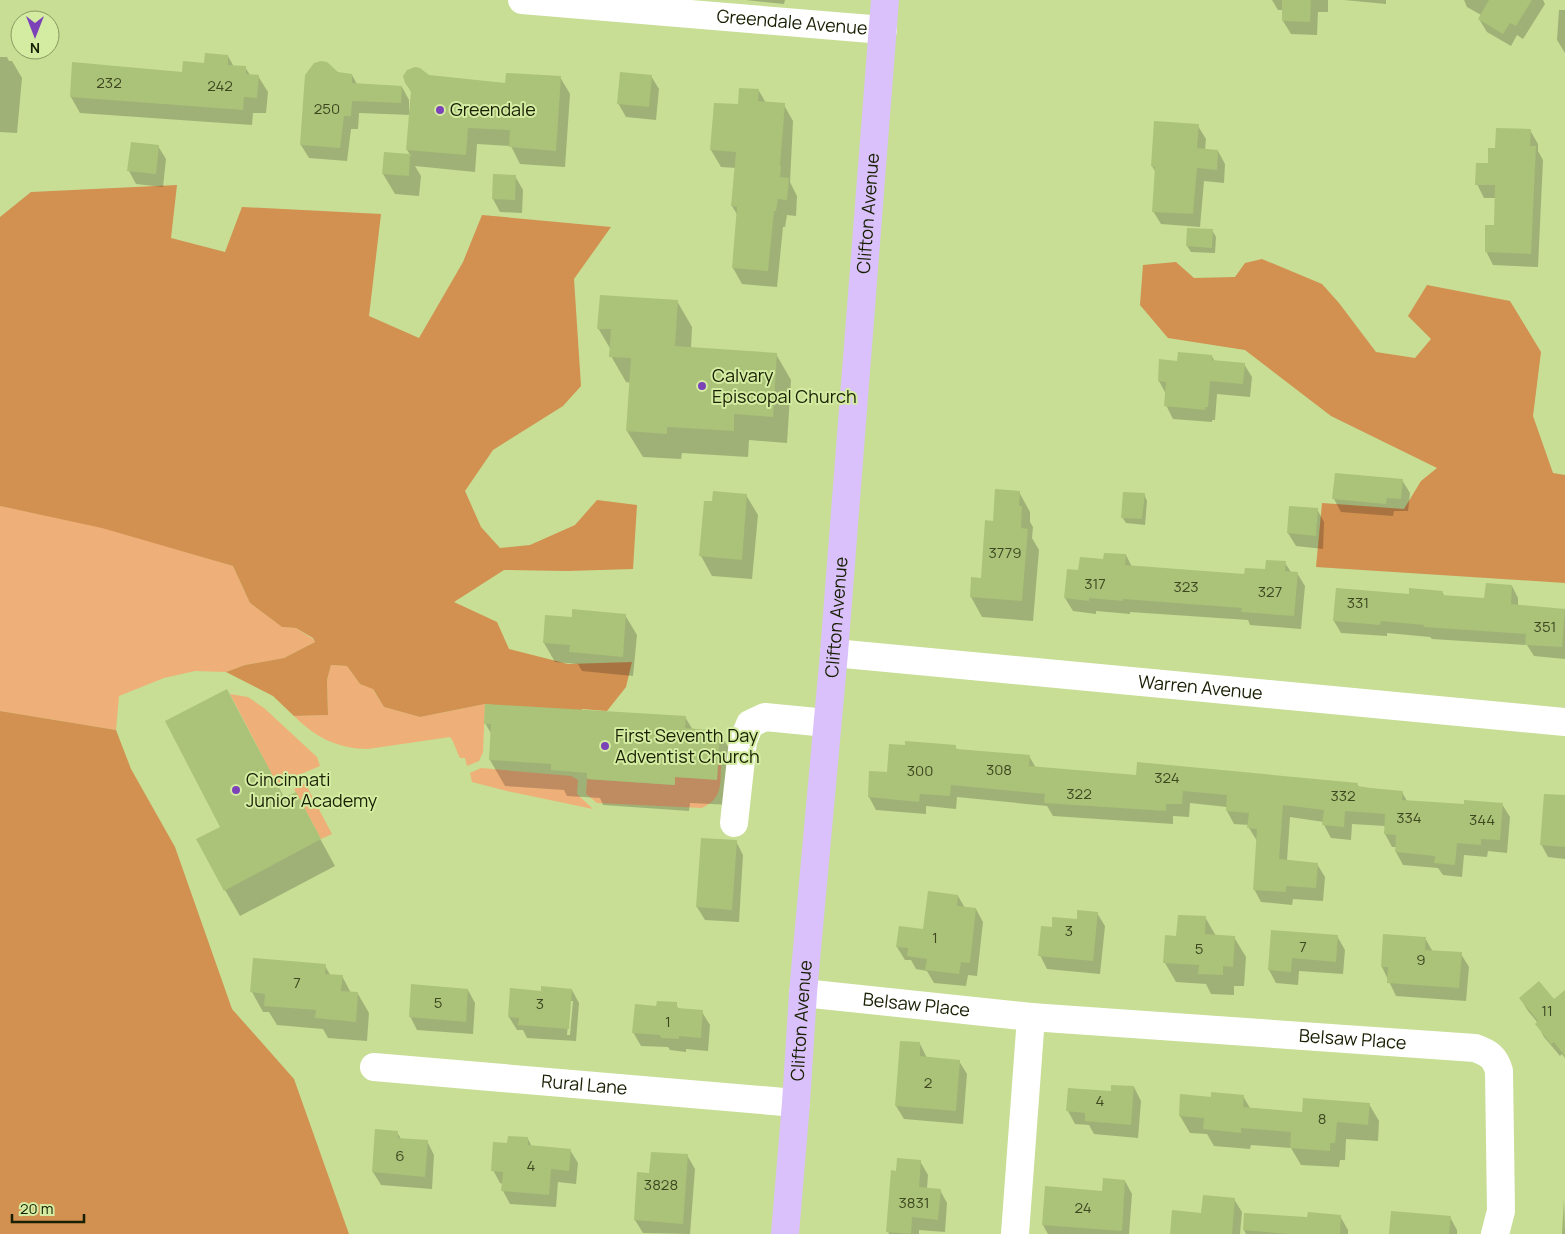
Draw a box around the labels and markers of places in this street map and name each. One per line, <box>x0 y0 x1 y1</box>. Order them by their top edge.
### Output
place label: Greendale <box>450 97 536 121</box>
marker: Greendale <box>434 104 446 116</box>
place label: Calvary Episcopal Church <box>712 363 857 408</box>
marker: Calvary Episcopal Church <box>696 380 708 392</box>
place label: First Seventh Day Adventist Church <box>615 723 760 768</box>
marker: First Seventh Day Adventist Church <box>599 740 611 752</box>
place label: Cincinnati Junior Academy <box>246 767 378 812</box>
marker: Cincinnati Junior Academy <box>230 784 242 796</box>

